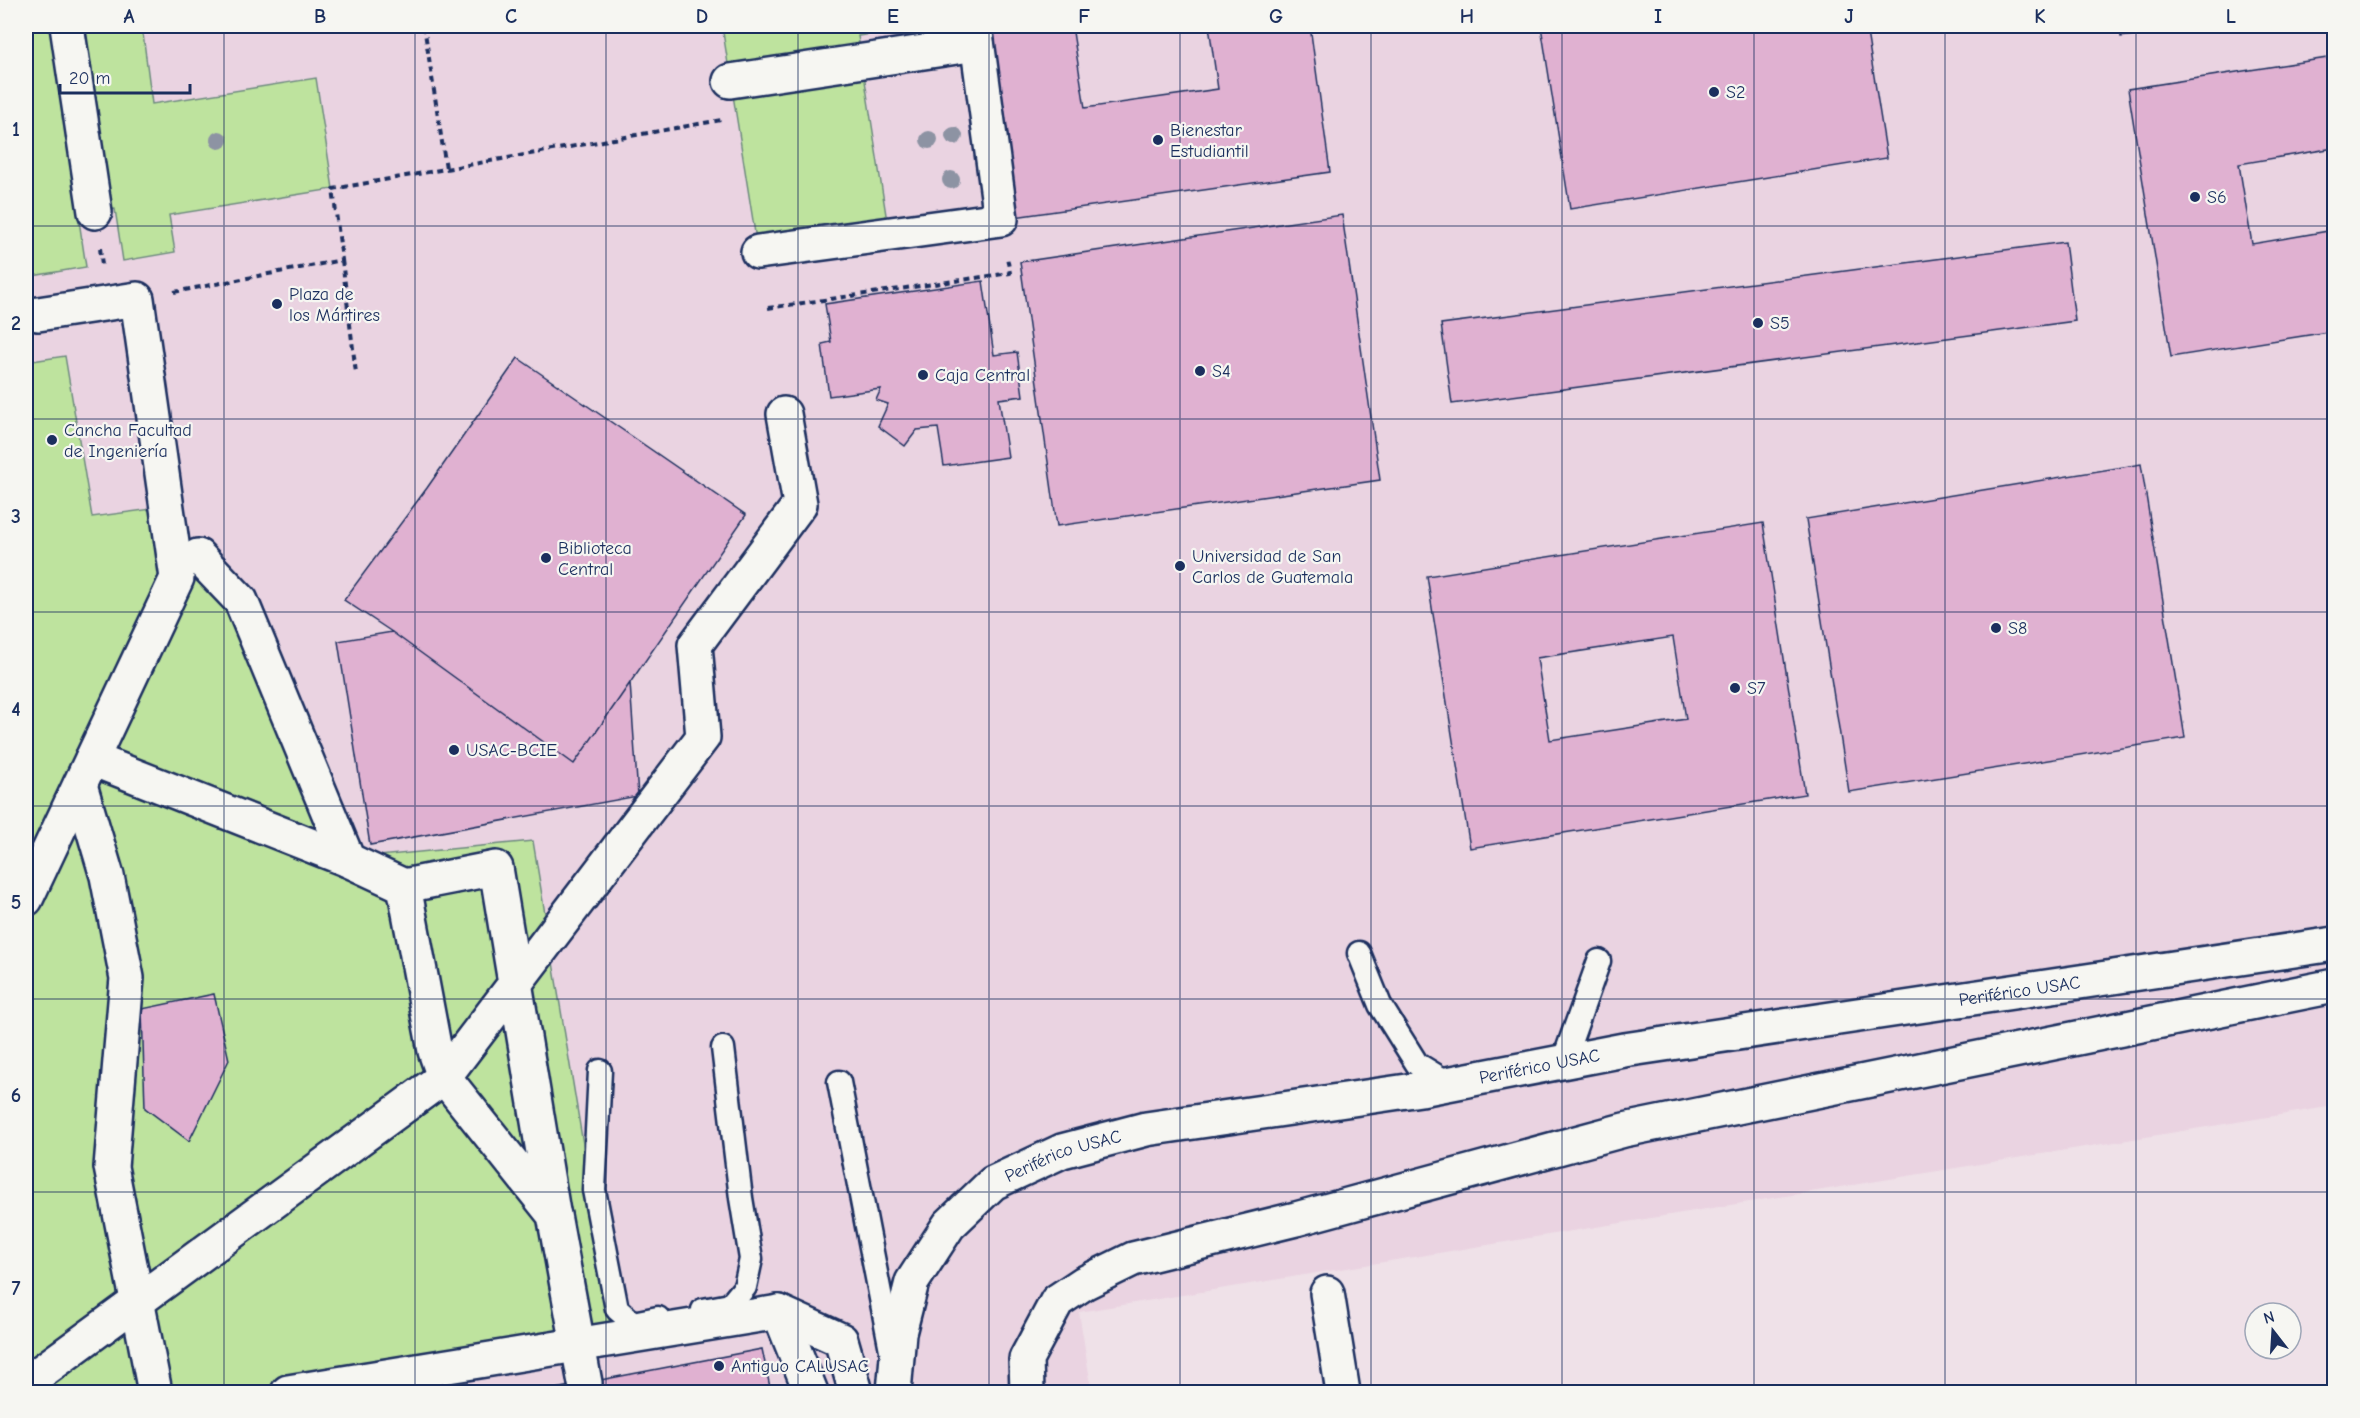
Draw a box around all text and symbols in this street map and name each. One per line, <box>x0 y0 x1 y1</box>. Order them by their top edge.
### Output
text: A <box>123 5 135 28</box>
text: B <box>314 5 326 28</box>
text: C <box>505 5 517 28</box>
text: D <box>696 5 708 28</box>
text: E <box>887 5 899 28</box>
text: F <box>1078 5 1090 28</box>
text: G <box>1269 5 1283 28</box>
text: H <box>1460 5 1474 28</box>
text: I <box>1654 5 1662 28</box>
text: J <box>1844 5 1854 28</box>
text: K <box>2034 5 2046 28</box>
text: L <box>2226 5 2236 28</box>
scale bar <box>60 57 190 95</box>
text: 20 m <box>69 68 110 89</box>
place label: S2 <box>1726 82 1745 103</box>
marker: S2 <box>1707 85 1721 99</box>
text: 1 <box>12 118 20 141</box>
place label: Bienestar Estudiantil <box>1170 120 1249 162</box>
marker: Bienestar Estudiantil <box>1151 133 1165 147</box>
place label: S6 <box>2207 187 2227 208</box>
marker: S6 <box>2188 190 2202 204</box>
place label: Plaza de los Mártires <box>289 284 380 326</box>
marker: Plaza de los Mártires <box>270 297 284 311</box>
text: 2 <box>11 312 21 335</box>
place label: S5 <box>1770 313 1790 334</box>
marker: S5 <box>1751 316 1765 330</box>
place label: S4 <box>1212 361 1231 382</box>
marker: S4 <box>1193 364 1207 378</box>
place label: Caja Central <box>935 365 1030 386</box>
marker: Caja Central <box>916 368 930 382</box>
place label: Cancha Facultad de Ingeniería <box>64 420 192 462</box>
marker: Cancha Facultad de Ingeniería <box>45 433 59 447</box>
text: 3 <box>11 505 21 528</box>
place label: Biblioteca Central <box>558 538 632 580</box>
place label: Universidad de San Carlos de Guatemala <box>1192 546 1353 588</box>
marker: Biblioteca Central <box>539 551 553 565</box>
marker: Universidad de San Carlos de Guatemala <box>1173 559 1187 573</box>
place label: S8 <box>2008 618 2027 639</box>
marker: S8 <box>1989 621 2003 635</box>
place label: S7 <box>1747 678 1766 699</box>
marker: S7 <box>1728 681 1742 695</box>
text: 4 <box>11 698 21 721</box>
place label: USAC-BCIE <box>466 740 557 761</box>
marker: USAC-BCIE <box>447 743 461 757</box>
text: 5 <box>11 891 21 914</box>
street label: Periférico USAC <box>1957 972 2082 1010</box>
street label: Periférico USAC <box>1477 1044 1602 1088</box>
text: 6 <box>11 1084 21 1107</box>
street label: Periférico USAC <box>1001 1126 1123 1187</box>
text: 7 <box>12 1277 21 1300</box>
north arrow <box>2243 1301 2303 1361</box>
text: N <box>2261 1307 2277 1328</box>
place label: Antiguo CALUSAC <box>731 1356 869 1377</box>
marker: Antiguo CALUSAC <box>712 1359 726 1373</box>

